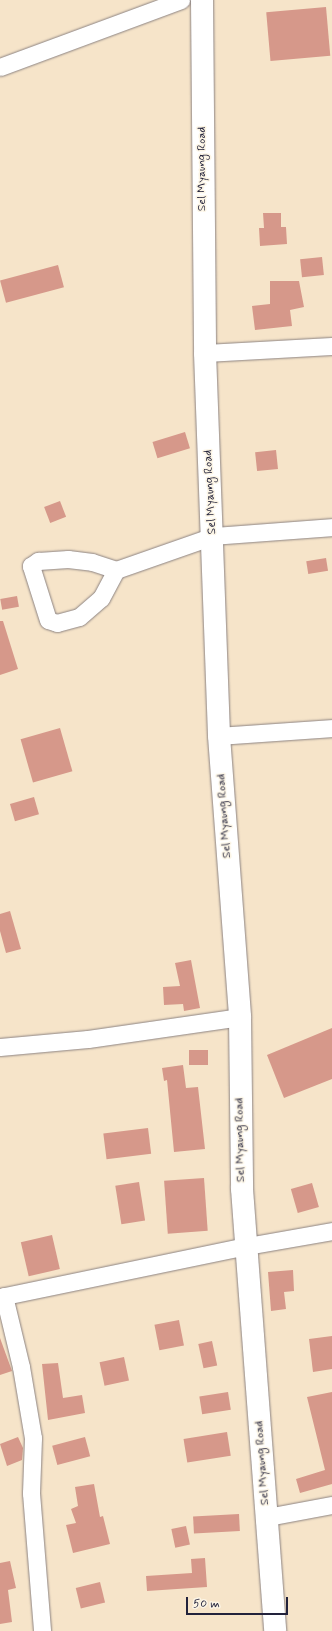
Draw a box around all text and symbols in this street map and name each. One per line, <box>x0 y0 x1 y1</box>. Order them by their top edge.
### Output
street label: Sel Myaung Road <box>196 125 210 213</box>
street label: Sel Myaung Road <box>202 448 220 536</box>
street label: Sel Myaung Road <box>215 772 235 860</box>
street label: Sel Myaung Road <box>233 1096 249 1184</box>
street label: Sel Myaung Road <box>253 1419 273 1507</box>
scale bar <box>188 1589 290 1615</box>
text: 50 m <box>193 1596 220 1612</box>

